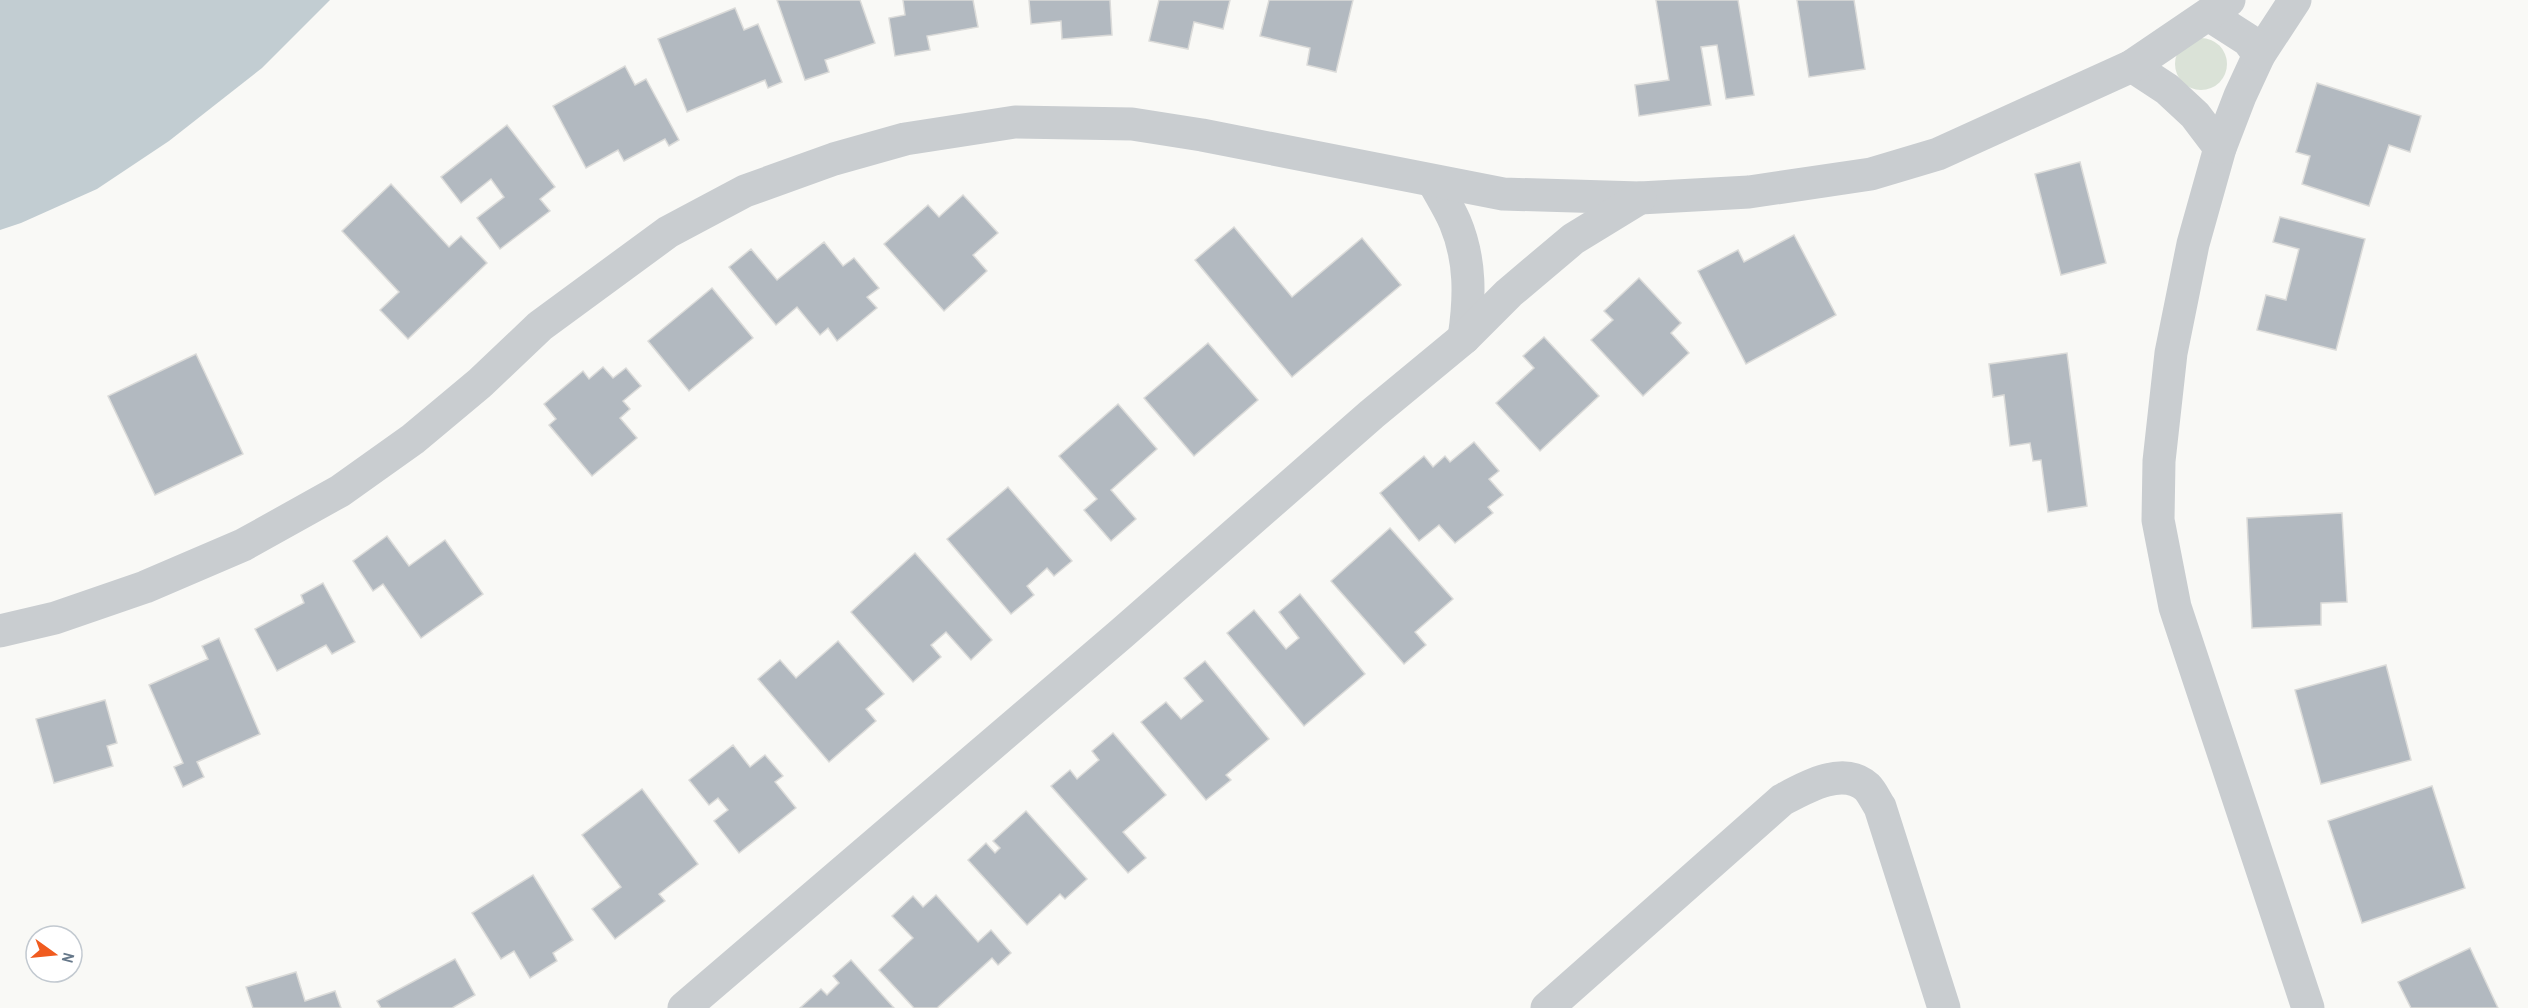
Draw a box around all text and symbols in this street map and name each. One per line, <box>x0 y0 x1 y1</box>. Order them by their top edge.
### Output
north arrow <box>24 924 84 984</box>
text: N <box>57 950 80 965</box>

